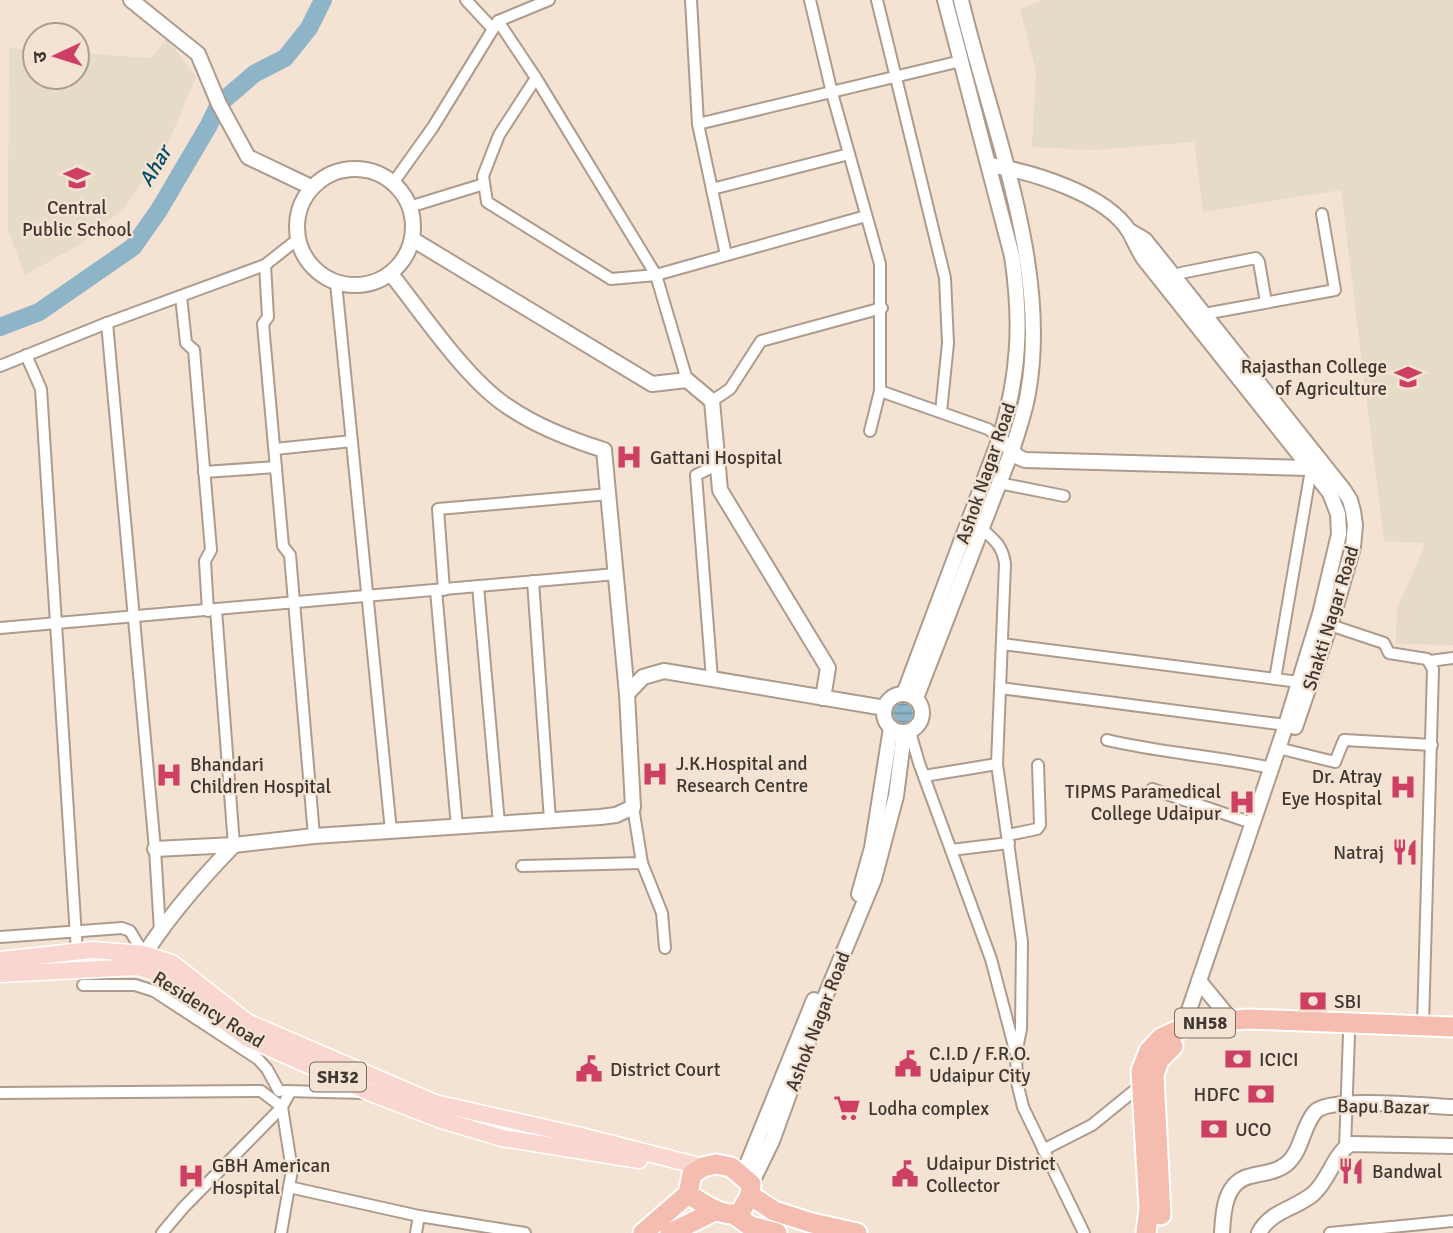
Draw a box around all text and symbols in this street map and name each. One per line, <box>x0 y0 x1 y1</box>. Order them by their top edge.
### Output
north arrow <box>21 21 91 91</box>
text: उ <box>28 50 52 64</box>
water label: Ahar <box>133 138 179 191</box>
school or university icon: Central Public School <box>62 163 92 193</box>
place label: Central Public School <box>22 196 132 242</box>
place label: Rajasthan College of Agriculture <box>1241 355 1387 401</box>
school or university icon: Rajasthan College of Agriculture <box>1393 362 1423 392</box>
street label: Ashok Nagar Road <box>951 400 1021 547</box>
hospital icon: Gattani Hospital <box>614 442 644 472</box>
place label: Gattani Hospital <box>650 446 782 470</box>
street label: Shakti Nagar Road <box>1298 543 1364 694</box>
place label: J.K.Hospital and Research Centre <box>676 752 808 798</box>
place label: Bhandari Children Hospital <box>190 753 331 799</box>
hospital icon: J.K.Hospital and Research Centre <box>640 759 670 789</box>
hospital icon: Bhandari Children Hospital <box>154 760 184 790</box>
place label: Dr. Atray Eye Hospital <box>1281 765 1382 811</box>
hospital icon: Dr. Atray Eye Hospital <box>1388 772 1418 802</box>
place label: TIPMS Paramedical College Udaipur <box>1065 780 1221 826</box>
hospital icon: TIPMS Paramedical College Udaipur <box>1227 787 1257 817</box>
restaurant icon: Natraj <box>1390 837 1420 867</box>
place label: Natraj <box>1333 841 1384 865</box>
street label: Ashok Nagar Road <box>780 948 856 1095</box>
street label: Residency Road <box>148 966 269 1054</box>
bank icon: SBI <box>1298 986 1328 1016</box>
place label: SBI <box>1334 990 1362 1014</box>
road number: NH58 <box>1175 1008 1235 1038</box>
place label: C.I.D / F.R.O. Udaipur City <box>929 1042 1031 1088</box>
bank icon: ICICI <box>1223 1044 1253 1074</box>
place label: ICICI <box>1259 1048 1299 1072</box>
public building icon: C.I.D / F.R.O. Udaipur City <box>893 1049 923 1079</box>
public building icon: District Court <box>574 1054 604 1084</box>
place label: District Court <box>610 1058 721 1082</box>
road number: SH32 <box>310 1062 366 1092</box>
bank icon: HDFC <box>1246 1079 1276 1109</box>
place label: HDFC <box>1194 1083 1240 1107</box>
supermarket icon: Lodha complex <box>832 1093 862 1123</box>
street label: Bapu Bazar <box>1337 1094 1429 1120</box>
place label: Lodha complex <box>868 1097 989 1121</box>
bank icon: UCO <box>1199 1114 1229 1144</box>
place label: UCO <box>1235 1118 1271 1142</box>
place label: Udaipur District Collector <box>926 1152 1056 1198</box>
place label: GBH American Hospital <box>212 1154 330 1200</box>
restaurant icon: Bandwal <box>1336 1156 1366 1186</box>
public building icon: Udaipur District Collector <box>890 1159 920 1189</box>
place label: Bandwal <box>1372 1160 1442 1184</box>
hospital icon: GBH American Hospital <box>176 1161 206 1191</box>

